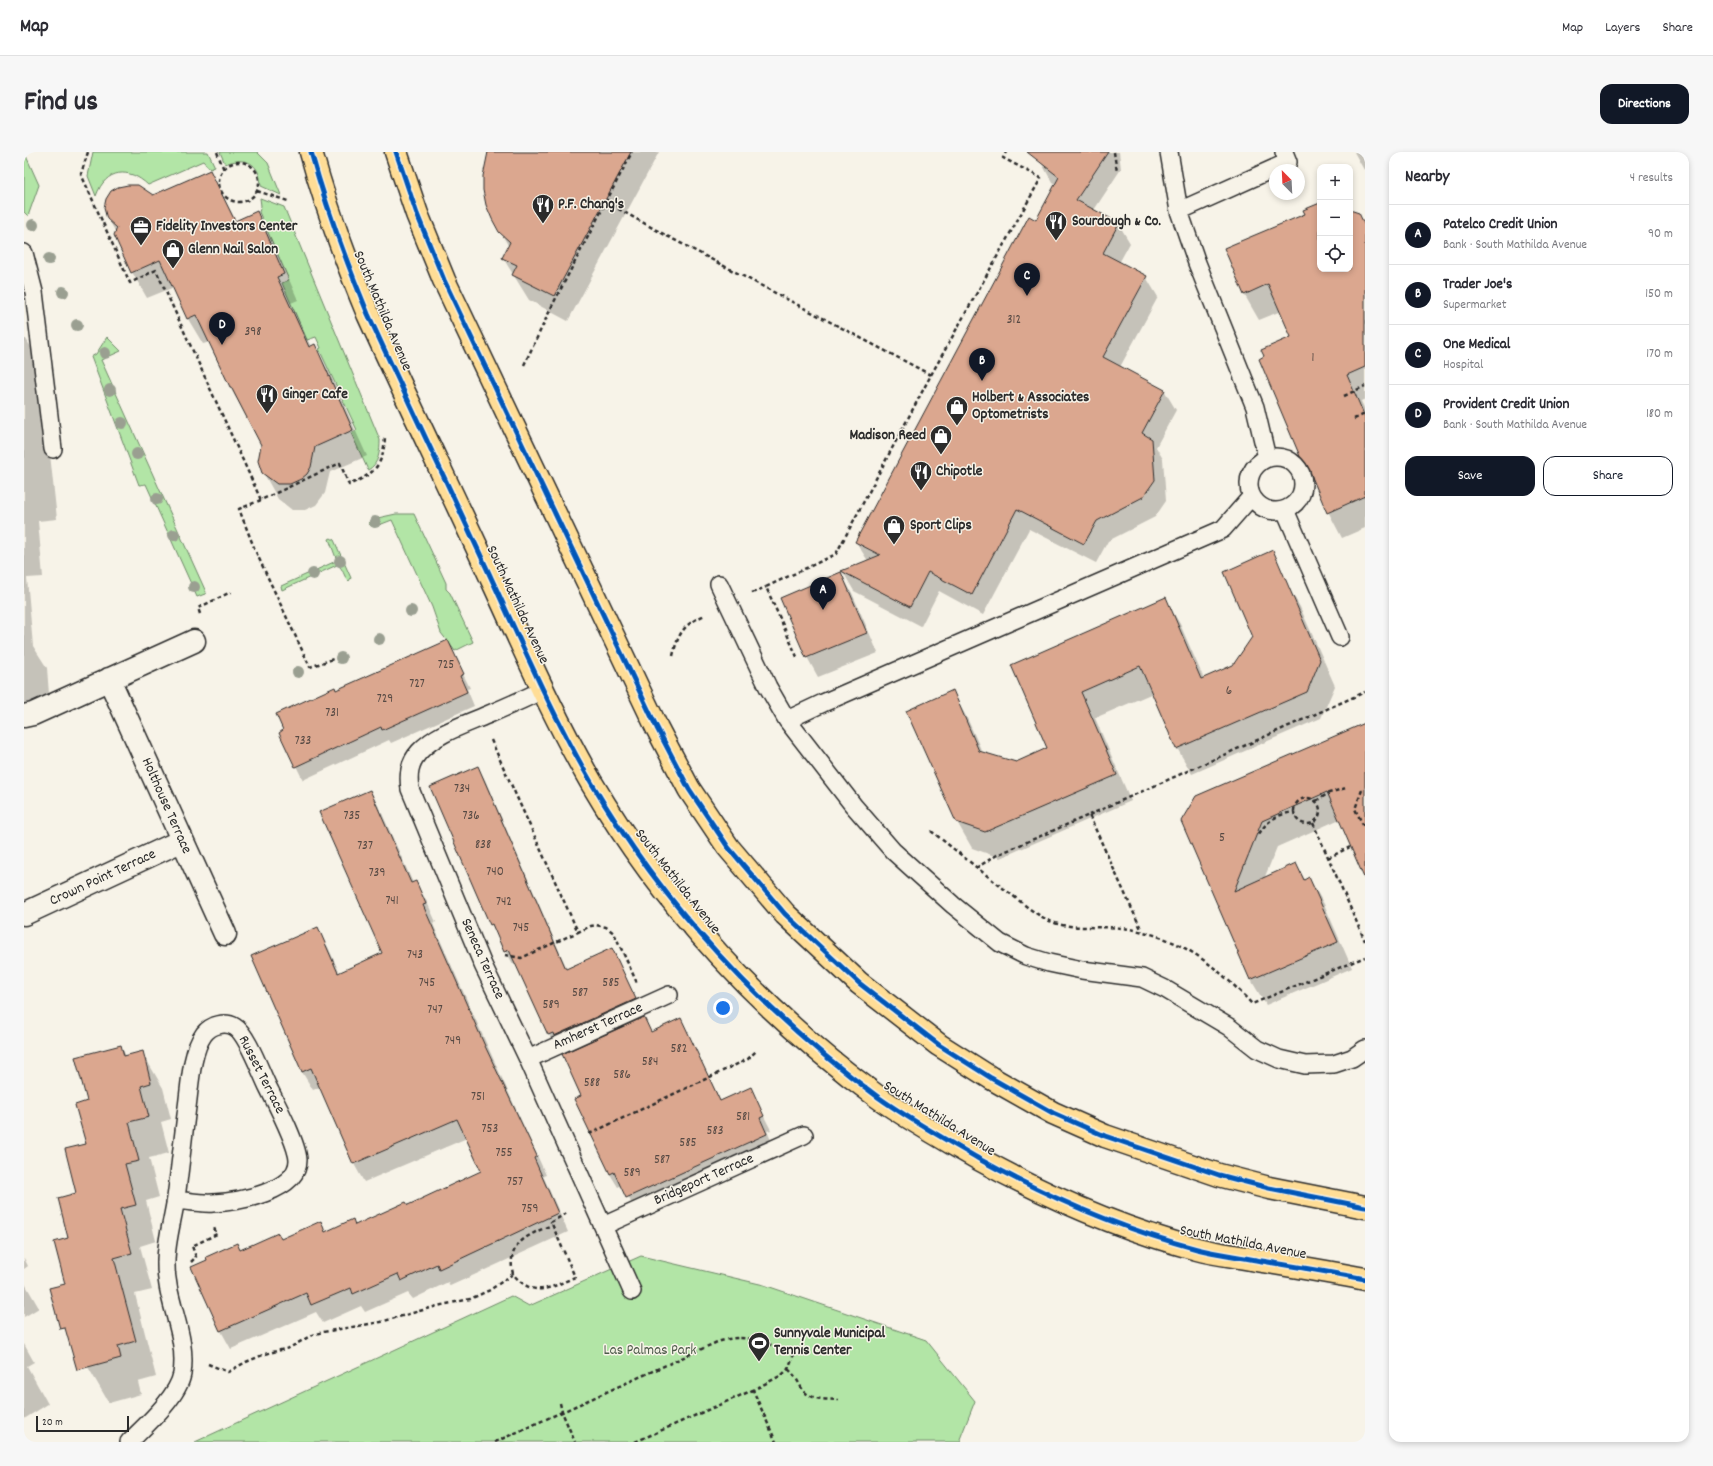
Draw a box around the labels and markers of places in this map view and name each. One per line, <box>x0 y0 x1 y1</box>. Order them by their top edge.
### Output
restaurant icon: P.F. Chang's <box>530 192 556 225</box>
place label: P.F. Chang's <box>558 194 624 216</box>
restaurant icon: Sourdough & Co. <box>1043 209 1069 242</box>
place label: Sourdough & Co. <box>1072 211 1161 233</box>
office icon: Fidelity Investors Center <box>128 214 154 247</box>
place label: Fidelity Investors Center <box>156 216 298 238</box>
shop icon: Glenn Nail Salon <box>160 237 186 270</box>
place label: Glenn Nail Salon <box>188 239 278 261</box>
pin: C <box>1014 263 1040 296</box>
pin: D <box>209 312 235 345</box>
pin: B <box>969 348 995 381</box>
restaurant icon: Ginger Cafe <box>254 382 280 415</box>
place label: Ginger Cafe <box>282 384 348 406</box>
place label: Holbert & Associates Optometrists <box>972 387 1089 426</box>
shop icon: Holbert & Associates Optometrists <box>944 394 970 427</box>
shop icon: Madison Reed <box>928 423 954 456</box>
place label: Madison Reed <box>849 425 926 447</box>
restaurant icon: Chipotle <box>908 459 934 492</box>
place label: Chipotle <box>936 461 983 483</box>
shop icon: Sport Clips <box>881 513 907 546</box>
place label: Sport Clips <box>910 515 972 537</box>
pin: A <box>810 577 836 610</box>
place label: Sunnyvale Municipal Tennis Center <box>774 1323 886 1362</box>
sports icon: Sunnyvale Municipal Tennis Center <box>746 1330 772 1363</box>

